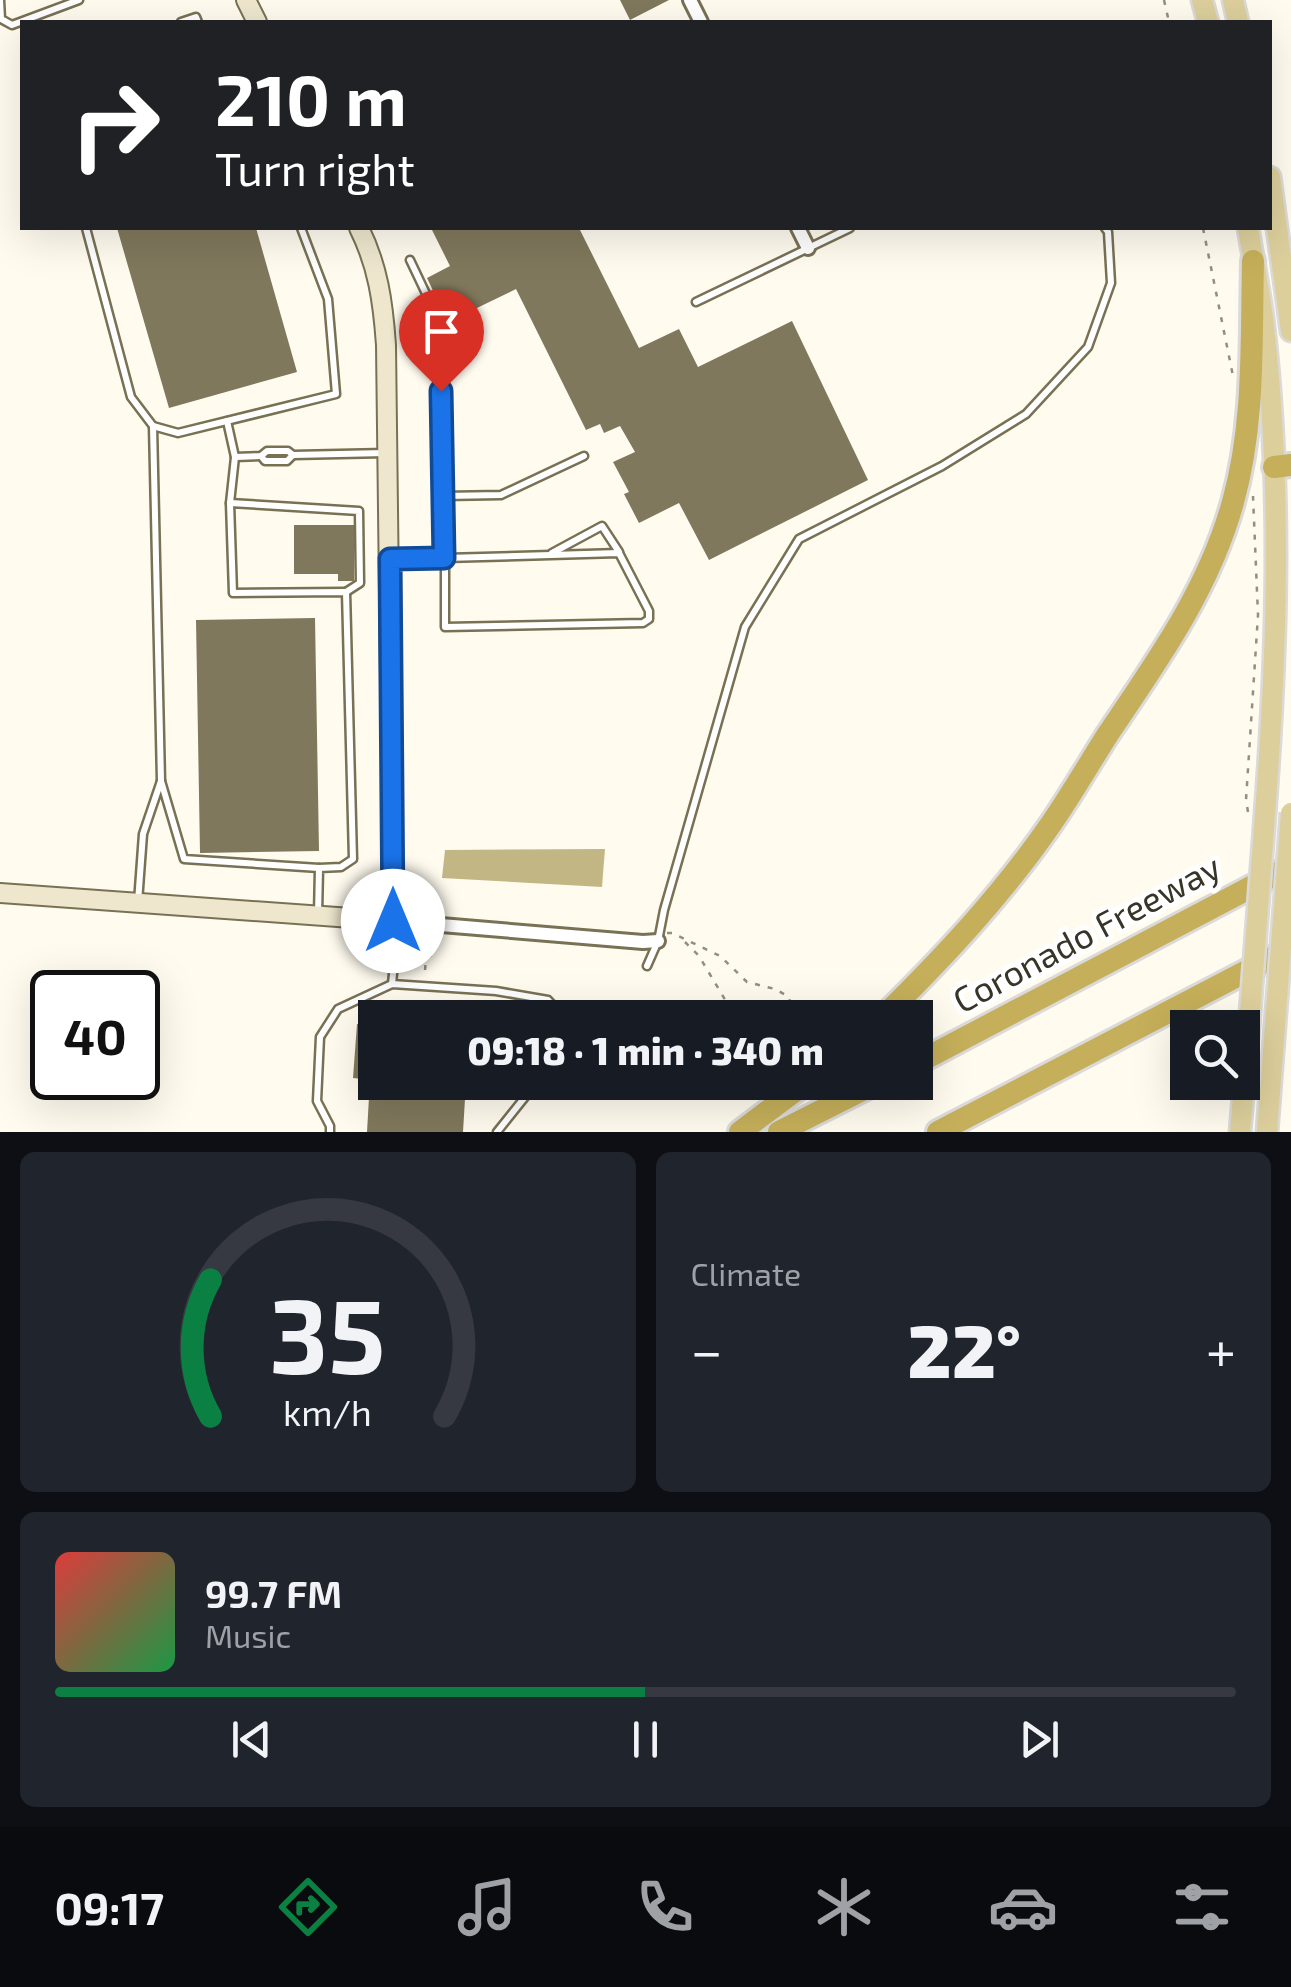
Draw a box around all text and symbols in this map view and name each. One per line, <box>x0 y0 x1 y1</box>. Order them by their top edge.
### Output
text: 210 m <box>215 56 407 140</box>
icon: right <box>50 60 180 190</box>
text: Turn right <box>215 141 415 195</box>
pin <box>399 289 484 392</box>
icon: arrive <box>414 304 469 359</box>
street label: Coronado Freeway <box>945 844 1227 1020</box>
position arrow <box>341 869 445 973</box>
speed limit sign: 40 <box>30 970 160 1100</box>
map controls <box>1170 1010 1260 1100</box>
button: search <box>1170 1010 1260 1100</box>
text: 09:18 · 1 min · 340 m <box>467 1027 824 1073</box>
text: Climate <box>691 1254 801 1292</box>
text: 35 <box>270 1270 386 1395</box>
text: 22° <box>907 1303 1021 1393</box>
text: − <box>691 1316 723 1382</box>
text: + <box>1206 1316 1236 1382</box>
text: km/h <box>283 1390 372 1433</box>
text: 99.7 FM <box>205 1570 342 1616</box>
text: Music <box>205 1616 291 1654</box>
icon: previous <box>224 1712 279 1767</box>
icon: pause <box>618 1712 673 1767</box>
icon: next <box>1012 1712 1067 1767</box>
icon: directions <box>273 1872 343 1942</box>
icon: music <box>452 1872 522 1942</box>
icon: phone <box>630 1872 700 1942</box>
icon: climate <box>809 1872 879 1942</box>
icon: car <box>988 1872 1058 1942</box>
icon: filters <box>1167 1872 1237 1942</box>
text: 09:17 <box>54 1880 164 1934</box>

